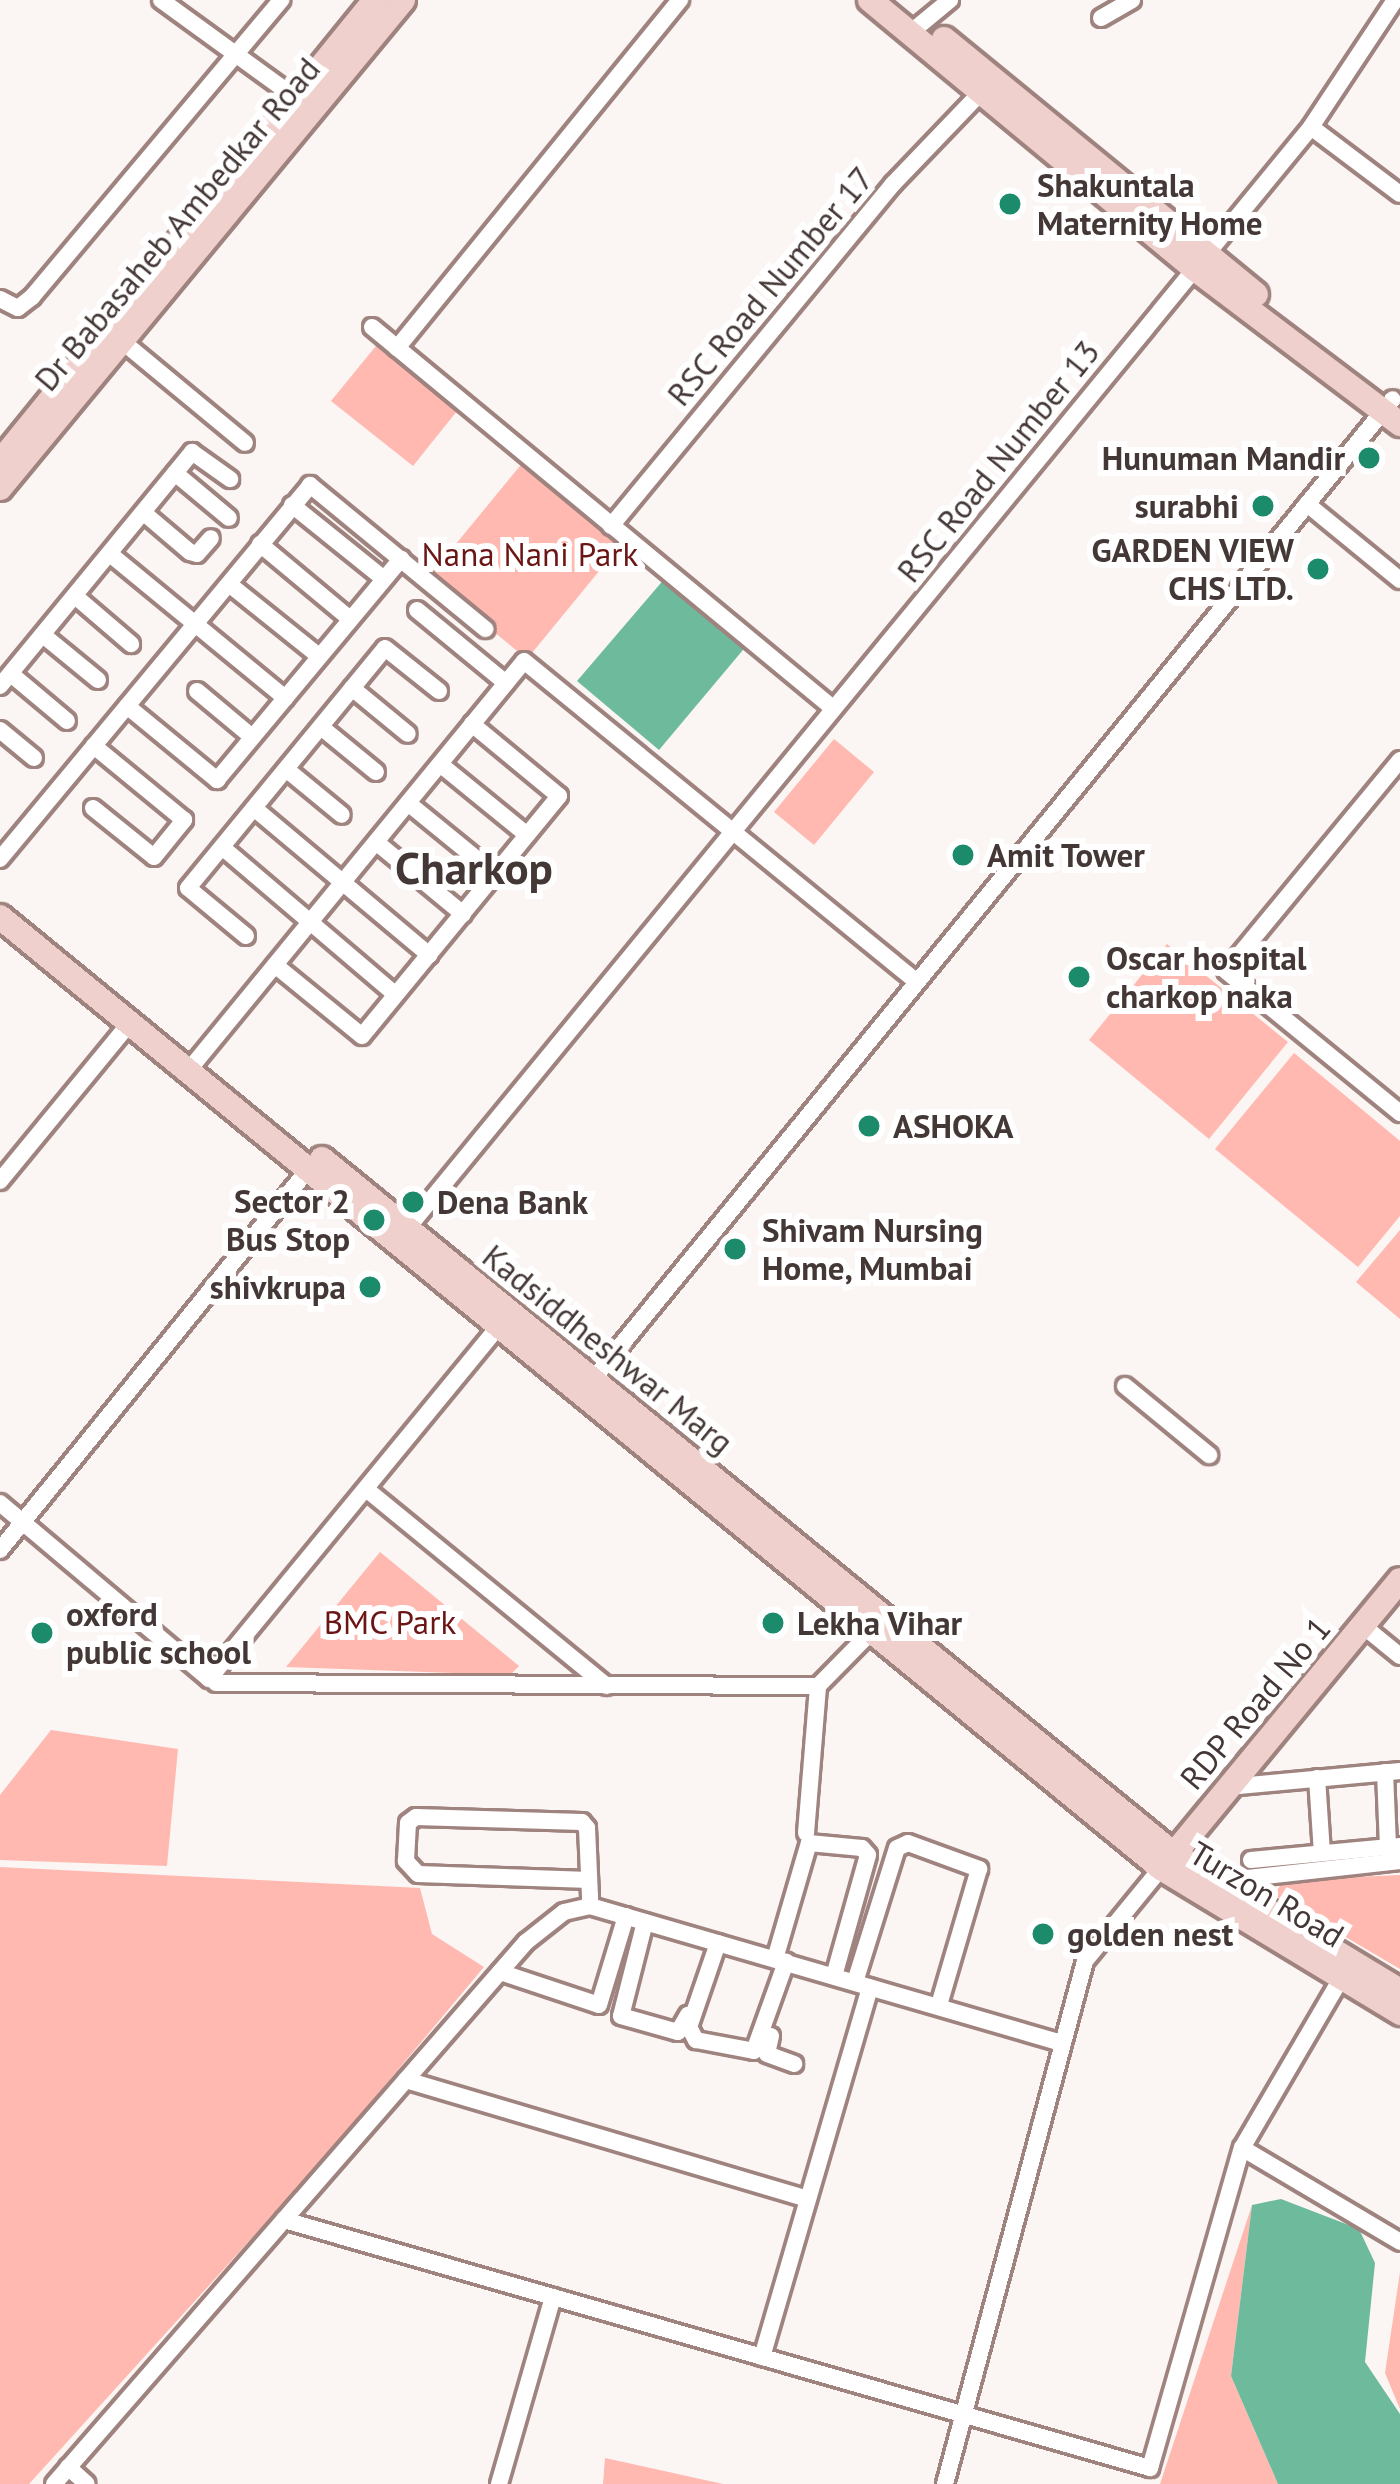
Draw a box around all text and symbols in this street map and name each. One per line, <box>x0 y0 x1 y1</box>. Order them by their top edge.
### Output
street label: Dr Babasaheb Ambedkar Road <box>26 49 328 399</box>
street label: RSC Road Number 17 <box>658 158 882 414</box>
place label: Shakuntala Maternity Home <box>1037 165 1264 243</box>
marker: Shakuntala Maternity Home <box>994 188 1026 220</box>
street label: RSC Road Number 13 <box>888 332 1108 590</box>
place label: Hunuman Mandir <box>1102 438 1345 478</box>
marker: Hunuman Mandir <box>1356 445 1382 471</box>
place label: surabhi <box>1135 486 1239 526</box>
marker: surabhi <box>1250 493 1276 519</box>
place label: GARDEN VIEW CHS LTD. <box>1091 530 1294 608</box>
park label: Nana Nani Park <box>422 534 638 574</box>
marker: GARDEN VIEW CHS LTD. <box>1305 556 1331 582</box>
place label: Amit Tower <box>987 835 1146 875</box>
district label: Charkop <box>395 841 553 895</box>
marker: Amit Tower <box>950 842 976 868</box>
place label: Oscar hospital charkop naka <box>1106 938 1307 1016</box>
marker: Oscar hospital charkop naka <box>1063 961 1095 993</box>
place label: ASHOKA <box>893 1106 1013 1146</box>
marker: ASHOKA <box>856 1113 882 1139</box>
place label: Sector 2 Bus Stop <box>226 1181 350 1259</box>
place label: Dena Bank <box>437 1182 588 1222</box>
marker: Dena Bank <box>400 1189 426 1215</box>
marker: Sector 2 Bus Stop <box>361 1207 387 1233</box>
place label: Shivam Nursing Home, Mumbai <box>762 1210 983 1288</box>
marker: Shivam Nursing Home, Mumbai <box>719 1233 751 1265</box>
street label: Kadsiddheshwar Marg <box>475 1236 741 1462</box>
place label: shivkrupa <box>210 1267 346 1307</box>
marker: shivkrupa <box>357 1274 383 1300</box>
place label: oxford public school <box>66 1594 252 1672</box>
park label: BMC Park <box>323 1602 457 1642</box>
place label: Lekha Vihar <box>797 1603 963 1643</box>
street label: RDP Road No 1 <box>1171 1608 1339 1798</box>
marker: Lekha Vihar <box>760 1610 786 1636</box>
marker: oxford public school <box>29 1620 55 1646</box>
street label: Turzon Road <box>1183 1833 1351 1955</box>
place label: golden nest <box>1067 1914 1233 1954</box>
marker: golden nest <box>1030 1921 1056 1947</box>

